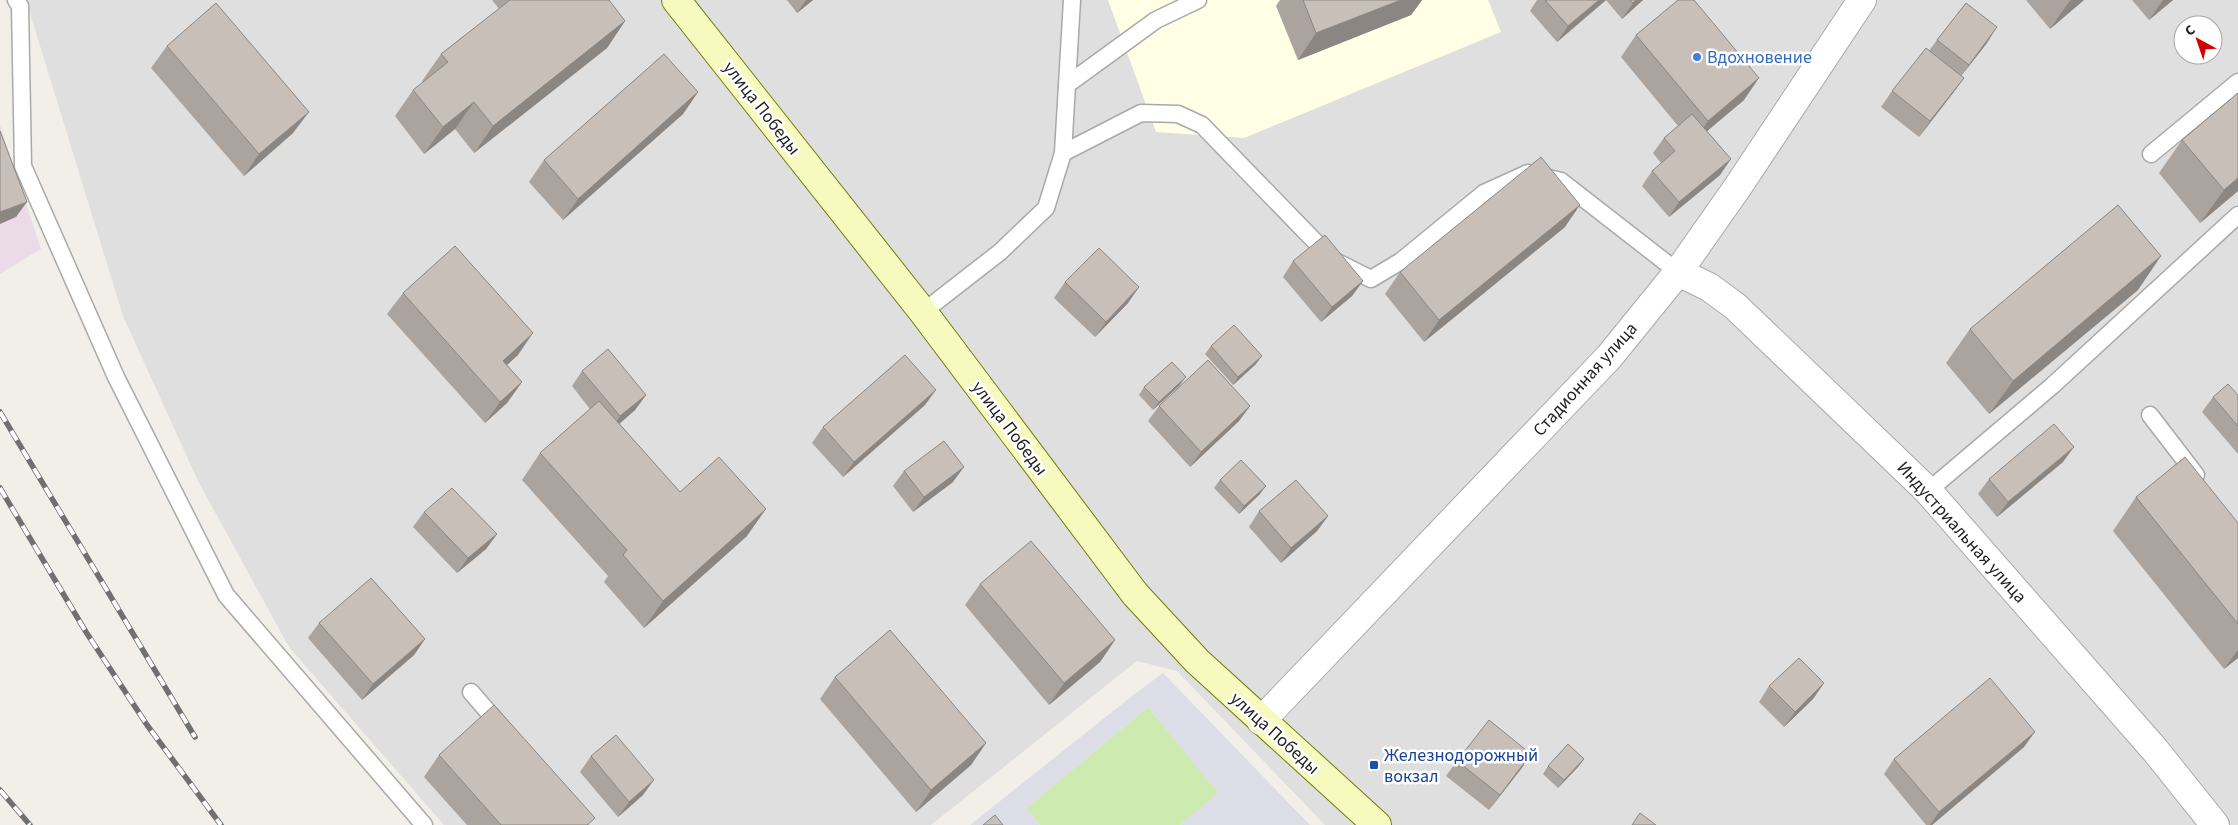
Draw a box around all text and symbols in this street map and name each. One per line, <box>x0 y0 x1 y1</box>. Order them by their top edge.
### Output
north arrow <box>2173 15 2223 65</box>
text: С <box>2181 21 2200 41</box>
place label: Вдохновение <box>1707 45 1812 70</box>
marker: Вдохновение <box>1691 51 1703 63</box>
street label: улица Победы <box>717 56 806 160</box>
street label: Стадионная улица <box>1527 317 1643 442</box>
street label: улица Победы <box>966 376 1053 481</box>
street label: Индустриальная улица <box>1891 456 2032 609</box>
street label: улица Победы <box>1224 686 1325 780</box>
place label: Железнодорожный вокзал <box>1384 743 1538 789</box>
marker: Железнодорожный вокзал <box>1368 759 1380 771</box>

